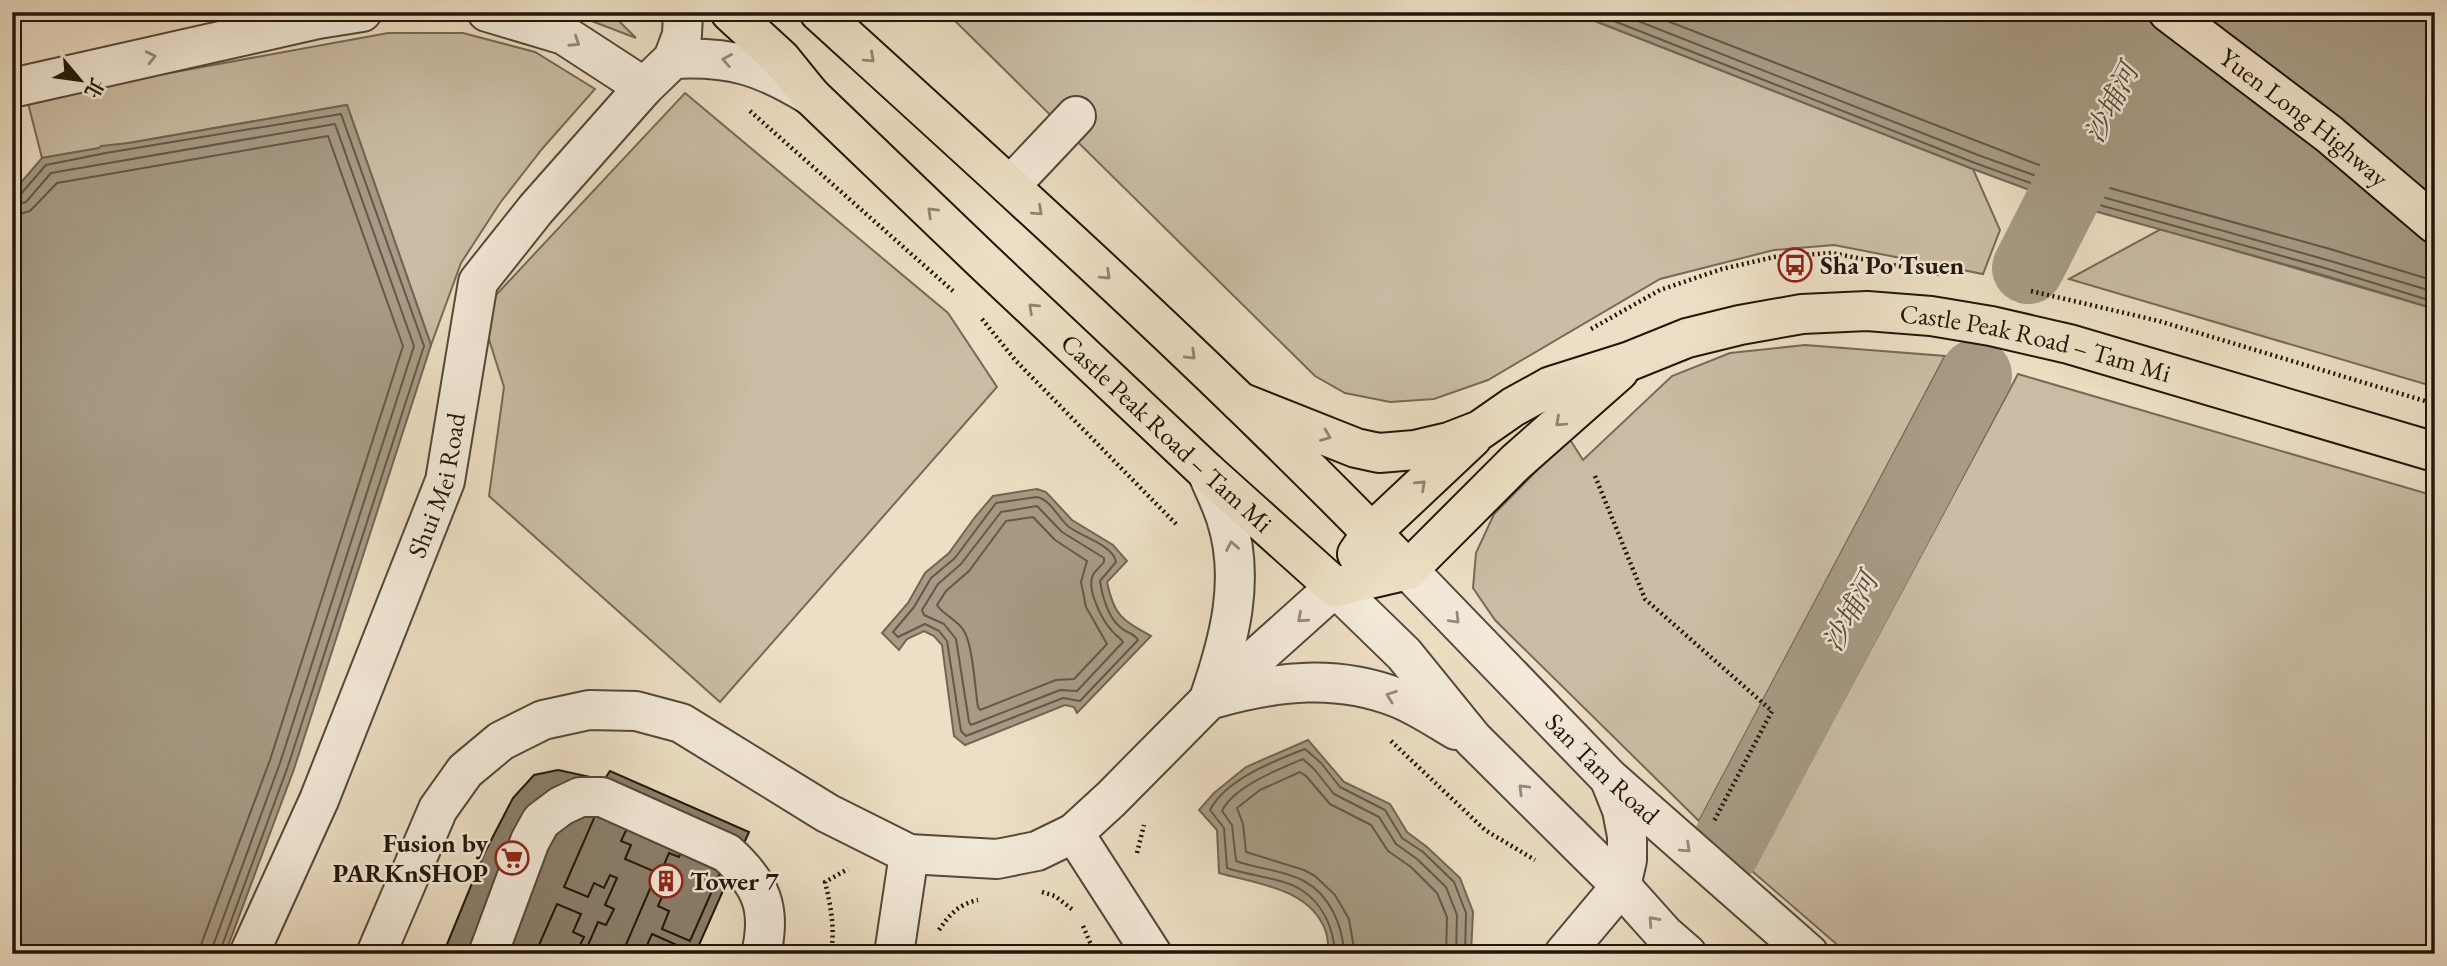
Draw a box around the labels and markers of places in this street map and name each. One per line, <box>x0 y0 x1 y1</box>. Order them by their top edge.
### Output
bus stop icon: Sha Po Tsuen <box>1776 246 1814 284</box>
place label: Sha Po Tsuen <box>1820 248 1965 282</box>
place label: Fusion by PARKnSHOP <box>332 826 488 890</box>
supermarket icon: Fusion by PARKnSHOP <box>493 839 531 877</box>
building icon: Tower 7 <box>647 862 685 900</box>
place label: Tower 7 <box>690 864 779 898</box>

